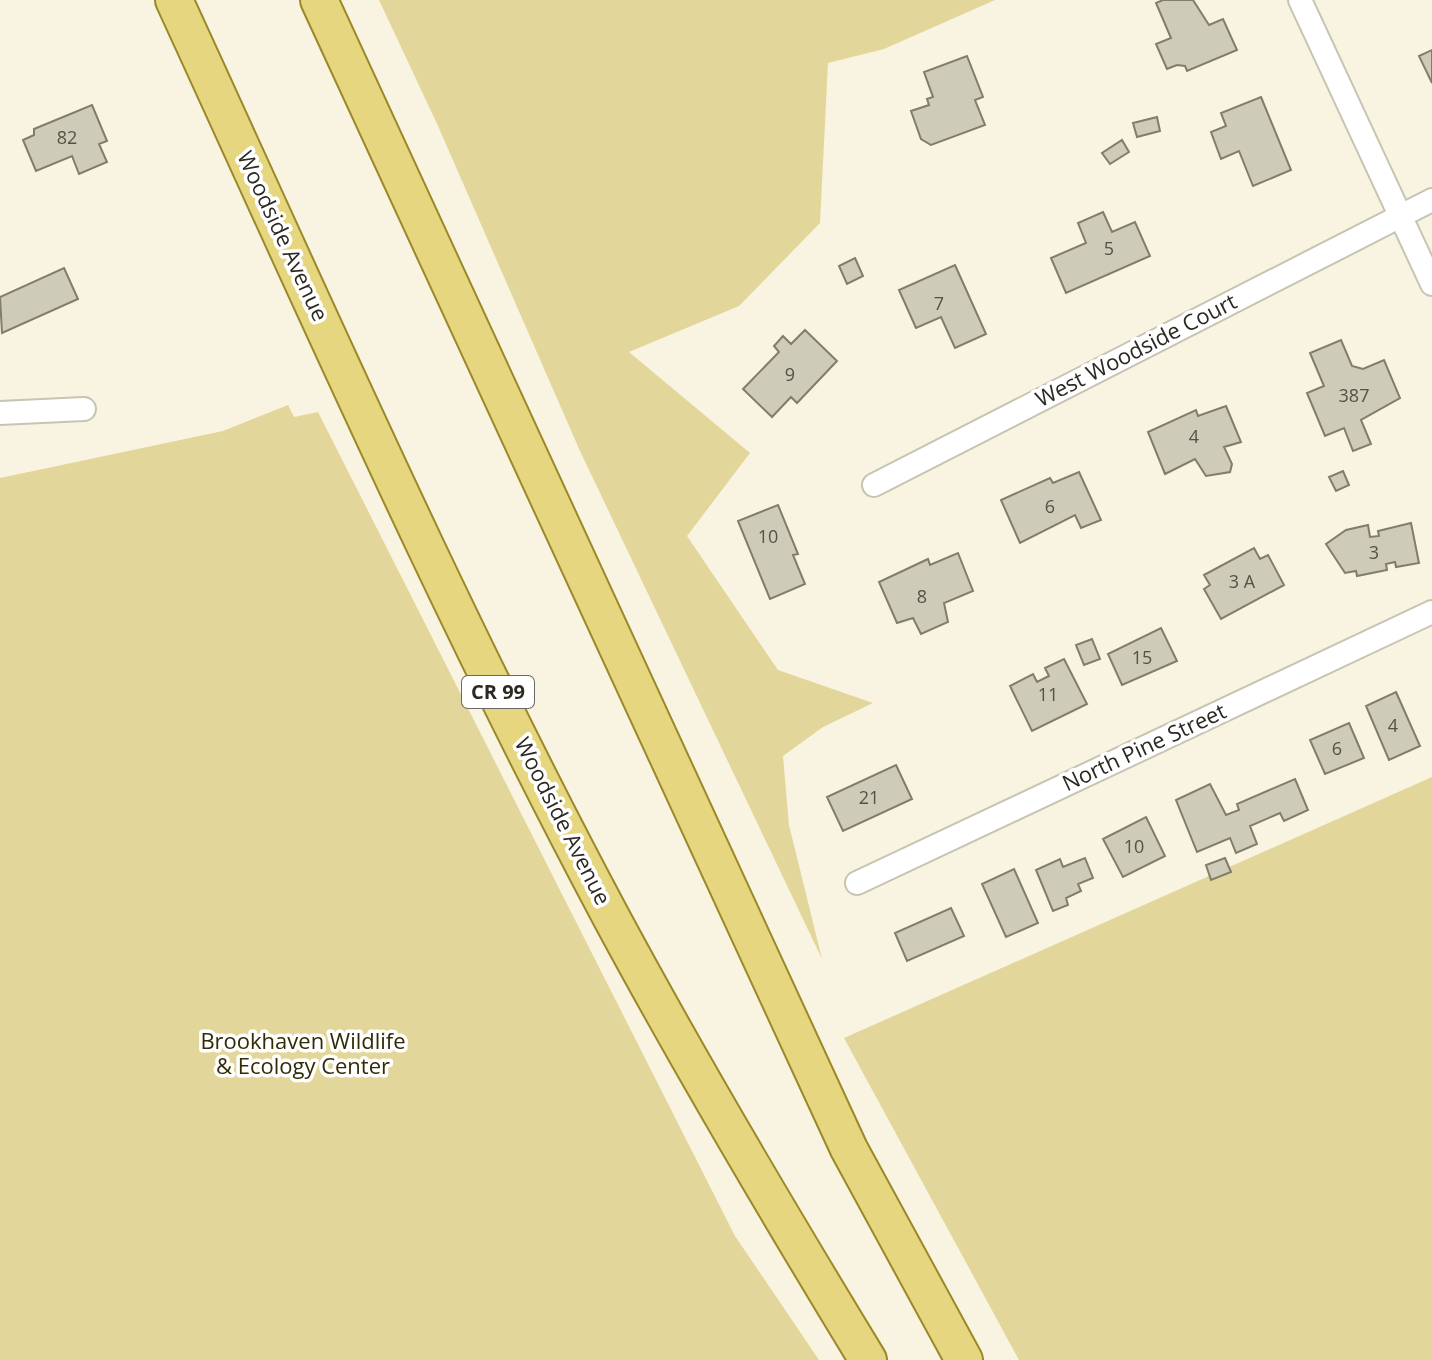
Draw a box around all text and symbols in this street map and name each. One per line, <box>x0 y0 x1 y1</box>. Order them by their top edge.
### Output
house number: 82 <box>57 125 77 149</box>
street label: Woodside Avenue <box>231 146 336 325</box>
house number: 5 <box>1104 236 1114 260</box>
street label: West Woodside Court <box>1030 285 1241 413</box>
house number: 7 <box>934 291 944 315</box>
house number: 9 <box>785 362 795 386</box>
house number: 387 <box>1339 383 1369 407</box>
house number: 4 <box>1189 424 1199 448</box>
house number: 6 <box>1045 494 1055 518</box>
house number: 10 <box>758 524 778 548</box>
house number: 3 <box>1369 540 1379 564</box>
house number: 3 A <box>1229 569 1256 593</box>
house number: 8 <box>917 584 927 608</box>
house number: 15 <box>1132 645 1152 669</box>
road number: CR 99 <box>462 676 534 708</box>
house number: 11 <box>1038 682 1058 706</box>
street label: North Pine Street <box>1057 695 1231 797</box>
house number: 4 <box>1388 713 1398 737</box>
street label: Woodside Avenue <box>509 732 619 910</box>
house number: 6 <box>1332 736 1342 760</box>
house number: 21 <box>859 785 879 809</box>
house number: 10 <box>1124 834 1144 858</box>
park label: Brookhaven Wildlife & Ecology Center <box>200 1025 406 1080</box>

